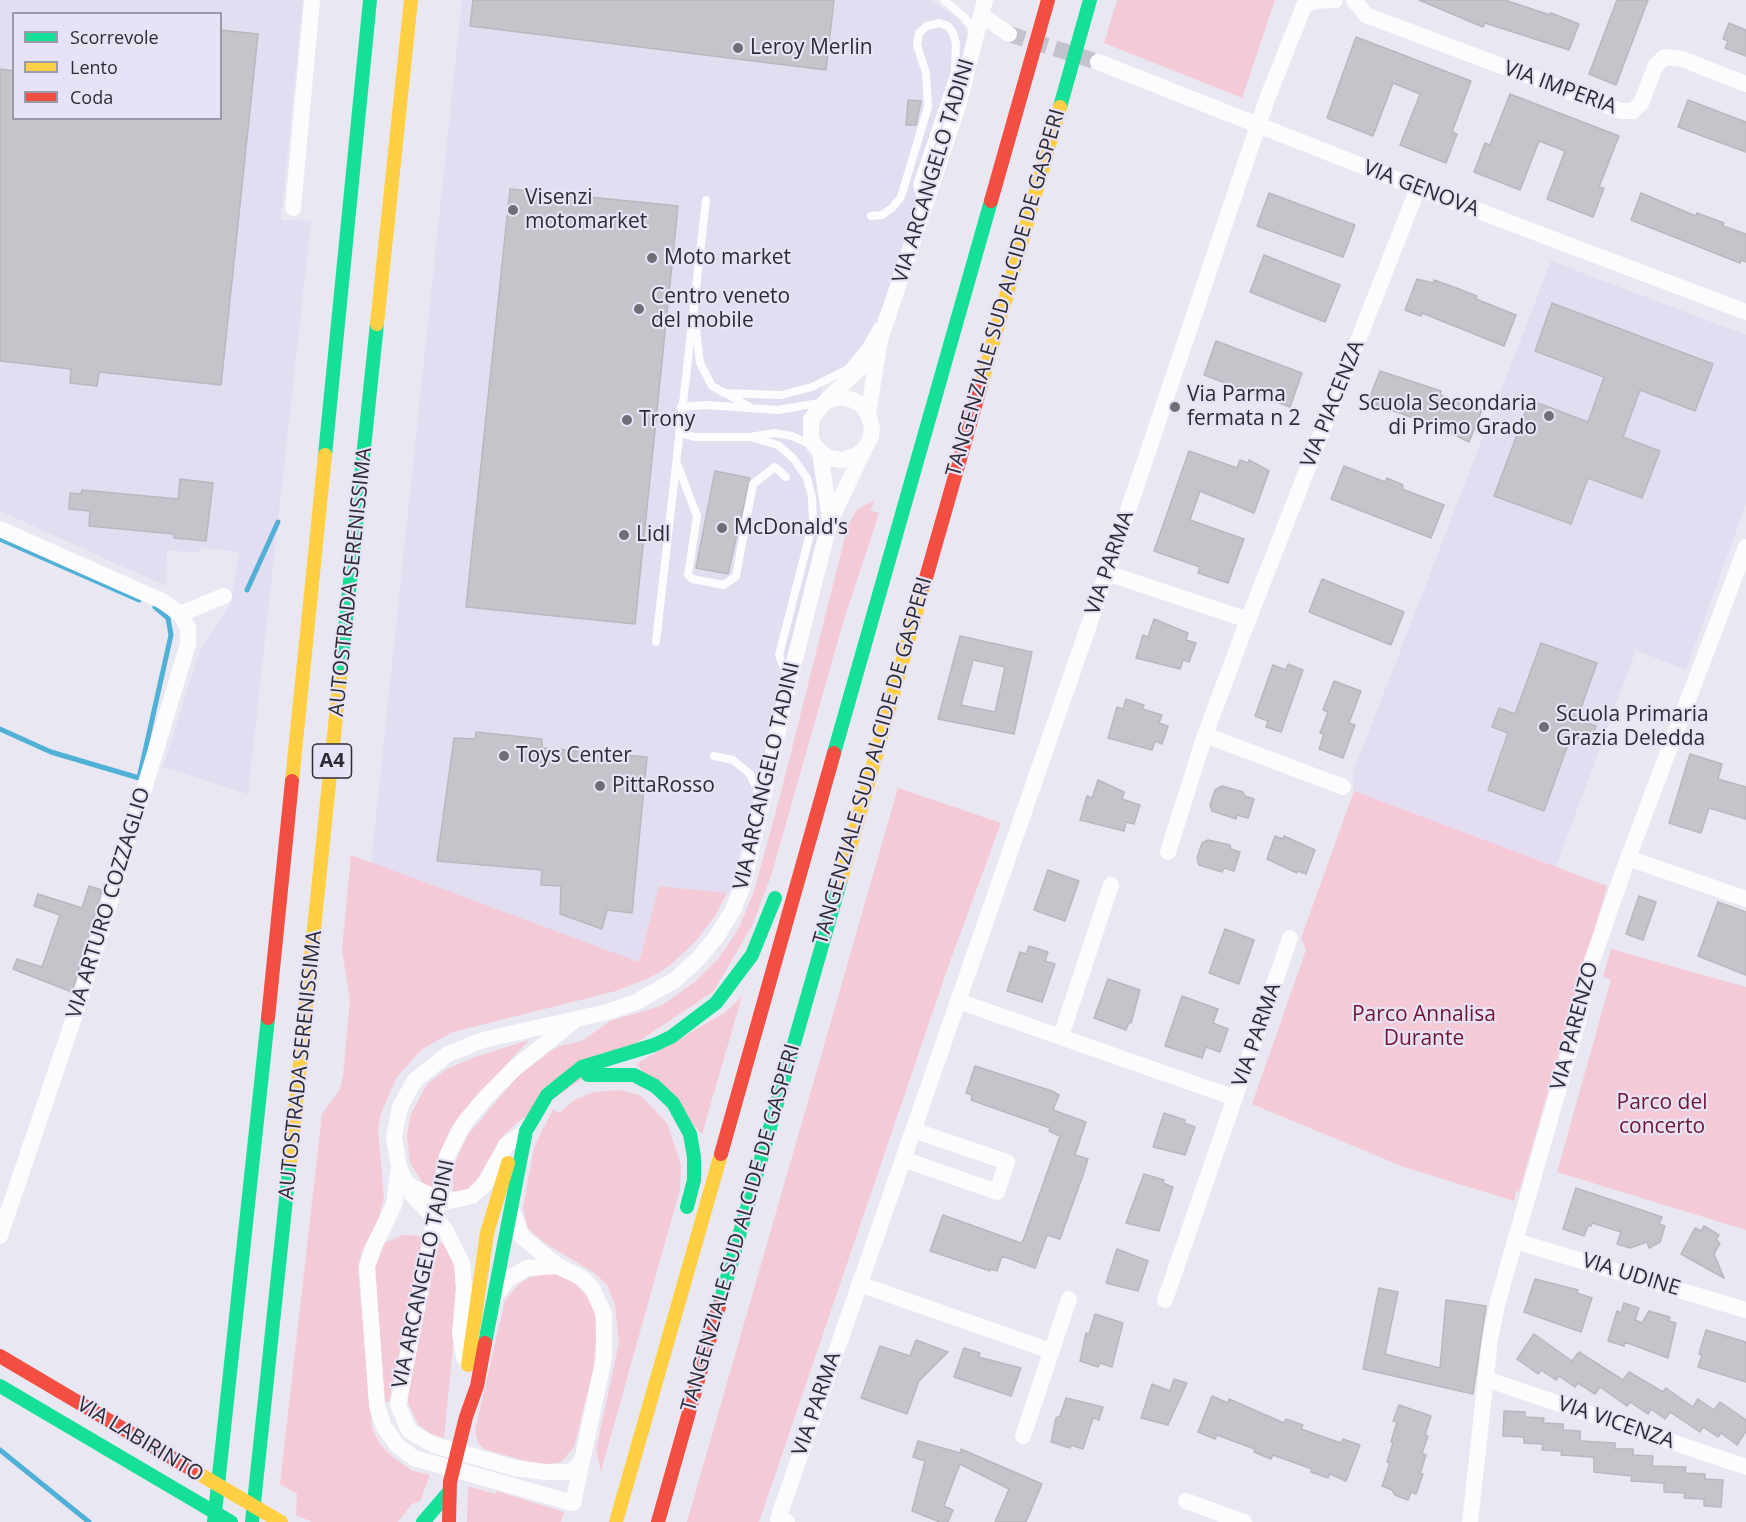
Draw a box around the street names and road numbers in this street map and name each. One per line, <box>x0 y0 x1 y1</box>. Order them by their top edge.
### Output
street label: VIA ARCANGELO TADINI <box>888 56 980 286</box>
street label: VIA IMPERIA <box>1500 56 1620 120</box>
street label: TANGENZIALE SUD ALCIDE DE GASPERI <box>941 106 1071 480</box>
street label: VIA GENOVA <box>1360 155 1482 223</box>
street label: VIA PIACENZA <box>1296 337 1370 471</box>
street label: AUTOSTRADA SERENISSIMA <box>324 446 378 718</box>
street label: VIA PARMA <box>1080 508 1140 618</box>
street label: TANGENZIALE SUD ALCIDE DE GASPERI <box>808 574 938 948</box>
street label: VIA ARCANGELO TADINI <box>729 660 805 892</box>
road number: A4 <box>312 744 352 778</box>
street label: VIA ARTURO COZZAGLIO <box>62 784 156 1022</box>
street label: AUTOSTRADA SERENISSIMA <box>274 929 328 1201</box>
street label: VIA PARENZO <box>1546 959 1604 1093</box>
street label: VIA PARMA <box>1227 980 1287 1090</box>
street label: TANGENZIALE SUD ALCIDE DE GASPERI <box>676 1041 806 1415</box>
street label: VIA ARCANGELO TADINI <box>387 1157 461 1391</box>
street label: VIA UDINE <box>1579 1248 1683 1302</box>
street label: VIA PARMA <box>787 1349 847 1459</box>
street label: VIA VICENZA <box>1554 1391 1678 1455</box>
street label: VIA LABIRINTO <box>72 1392 208 1488</box>

